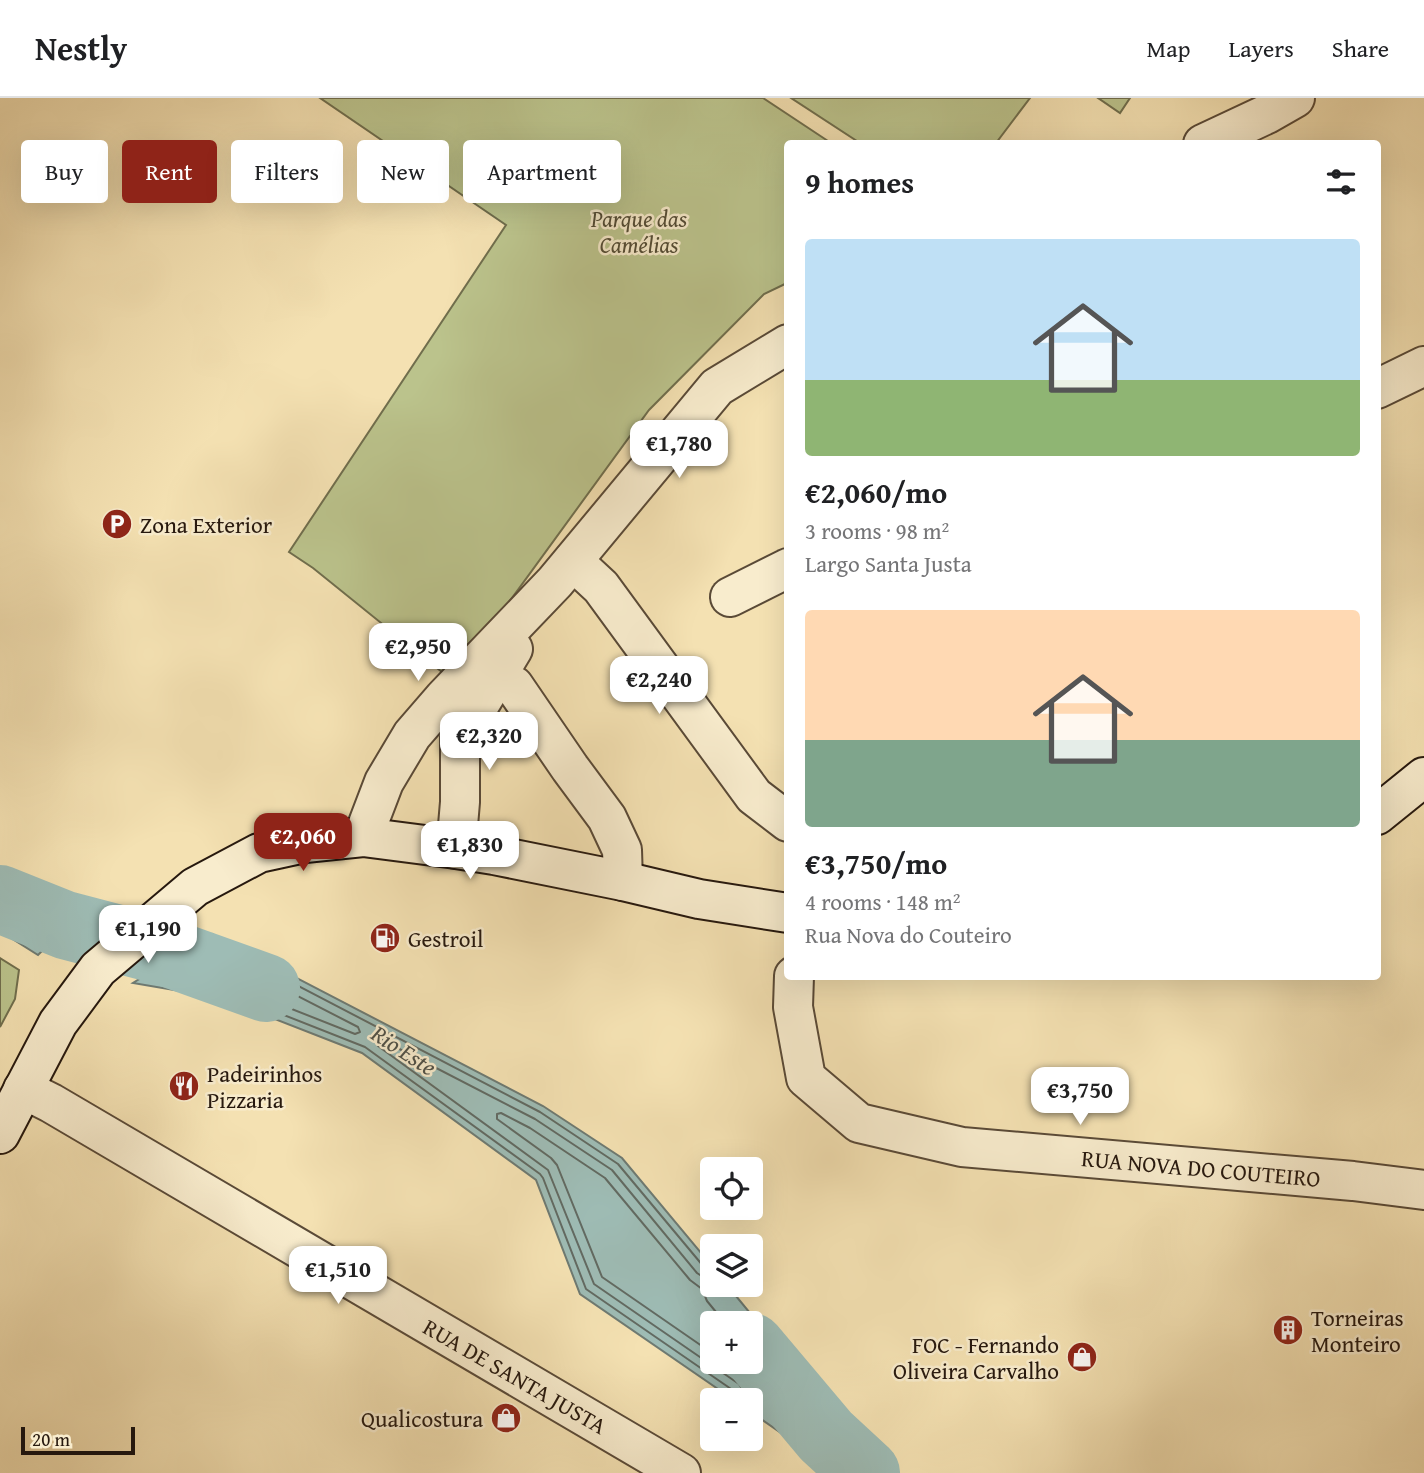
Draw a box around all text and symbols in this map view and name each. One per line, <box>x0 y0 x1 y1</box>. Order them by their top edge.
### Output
text: Nestly <box>35 24 127 72</box>
text: Map <box>1147 31 1190 66</box>
text: Layers <box>1228 31 1294 66</box>
text: Share <box>1332 31 1389 66</box>
chip: Buy <box>21 140 108 203</box>
chip: Rent <box>122 140 217 203</box>
chip: Filters <box>231 140 343 203</box>
chip: New <box>357 140 449 203</box>
chip: Apartment <box>463 140 621 203</box>
text: 9 homes <box>805 160 914 204</box>
icon: filters <box>1322 163 1360 201</box>
park label: Parque das Camélias <box>590 202 688 261</box>
icon: home <box>1020 285 1146 411</box>
pin: €1,780 <box>622 420 736 480</box>
text: €1,780 <box>646 426 712 459</box>
text: €2,060/mo <box>805 470 947 514</box>
parking icon: Zona Exterior <box>100 507 134 541</box>
place label: Zona Exterior <box>140 508 273 541</box>
text: 3 rooms · 98 m² <box>805 514 949 547</box>
text: Largo Santa Justa <box>805 547 972 580</box>
pin: €2,950 <box>361 624 475 683</box>
text: €2,950 <box>385 629 451 662</box>
pin: €2,240 <box>602 656 716 716</box>
icon: home <box>1020 656 1146 782</box>
text: €2,240 <box>626 662 692 695</box>
pin: €2,320 <box>432 712 546 772</box>
text: €2,320 <box>456 718 522 751</box>
pin: €2,060 <box>246 814 360 873</box>
text: €2,060 <box>270 819 336 852</box>
pin: €1,830 <box>413 822 527 881</box>
text: €1,830 <box>437 827 503 860</box>
text: €3,750/mo <box>805 841 947 885</box>
text: 4 rooms · 148 m² <box>805 885 960 918</box>
pin: €1,190 <box>91 906 205 965</box>
text: €1,190 <box>115 911 181 944</box>
text: Rua Nova do Couteiro <box>805 918 1012 951</box>
fuel station icon: Gestroil <box>368 921 402 955</box>
place label: Gestroil <box>408 922 483 955</box>
water label: Rio Este <box>364 1015 444 1084</box>
place label: Padeirinhos Pizzaria <box>207 1057 322 1116</box>
pin: €3,750 <box>1023 1068 1137 1127</box>
restaurant icon: Padeirinhos Pizzaria <box>167 1069 201 1103</box>
text: €3,750 <box>1047 1073 1113 1106</box>
street label: RUA NOVA DO COUTEIRO <box>1080 1141 1322 1195</box>
map controls <box>700 1157 763 1451</box>
button: locate <box>700 1157 763 1220</box>
button: layers <box>700 1234 763 1297</box>
pin: €1,510 <box>281 1246 395 1306</box>
text: €1,510 <box>305 1252 371 1285</box>
place label: Torneiras Monteiro <box>1311 1301 1404 1360</box>
street label: RUA DE SANTA JUSTA <box>417 1310 613 1442</box>
button: + <box>700 1311 763 1374</box>
building icon: Torneiras Monteiro <box>1271 1313 1305 1347</box>
place label: FOC - Fernando Oliveira Carvalho <box>893 1328 1059 1387</box>
shop icon: FOC - Fernando Oliveira Carvalho <box>1065 1340 1099 1374</box>
button: − <box>700 1388 763 1451</box>
shop icon: Qualicostura <box>489 1401 523 1435</box>
place label: Qualicostura <box>361 1402 483 1435</box>
scale bar <box>21 1424 135 1456</box>
text: 20 m <box>32 1425 70 1453</box>

